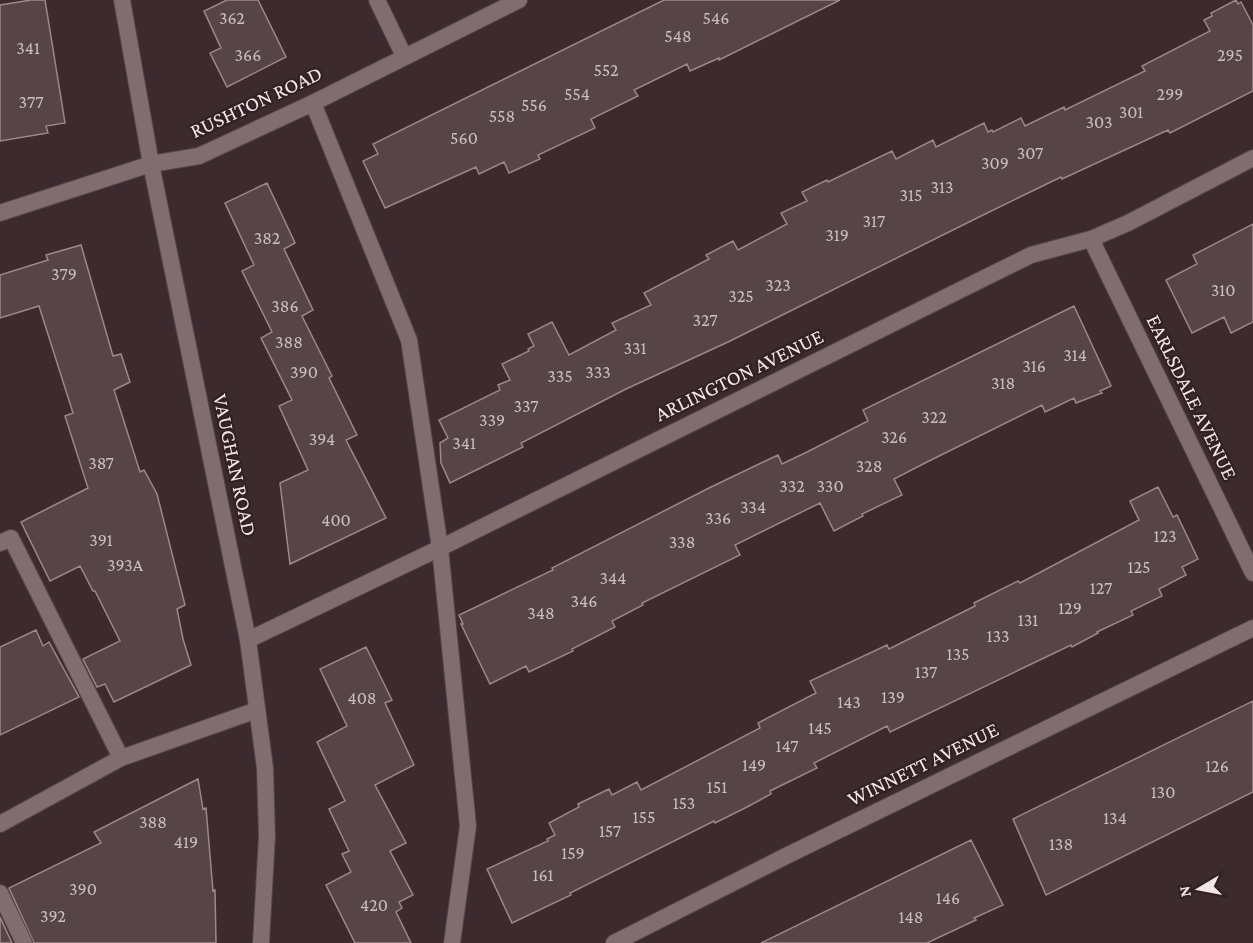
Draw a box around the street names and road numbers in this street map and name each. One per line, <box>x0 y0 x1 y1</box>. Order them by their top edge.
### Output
street label: RUSHTON ROAD <box>186 61 326 143</box>
street label: EARLSDALE AVENUE <box>1142 311 1242 483</box>
street label: ARLINGTON AVENUE <box>651 324 827 426</box>
street label: VAUGHAN ROAD <box>208 392 262 538</box>
street label: WINNETT AVENUE <box>843 717 1003 811</box>

